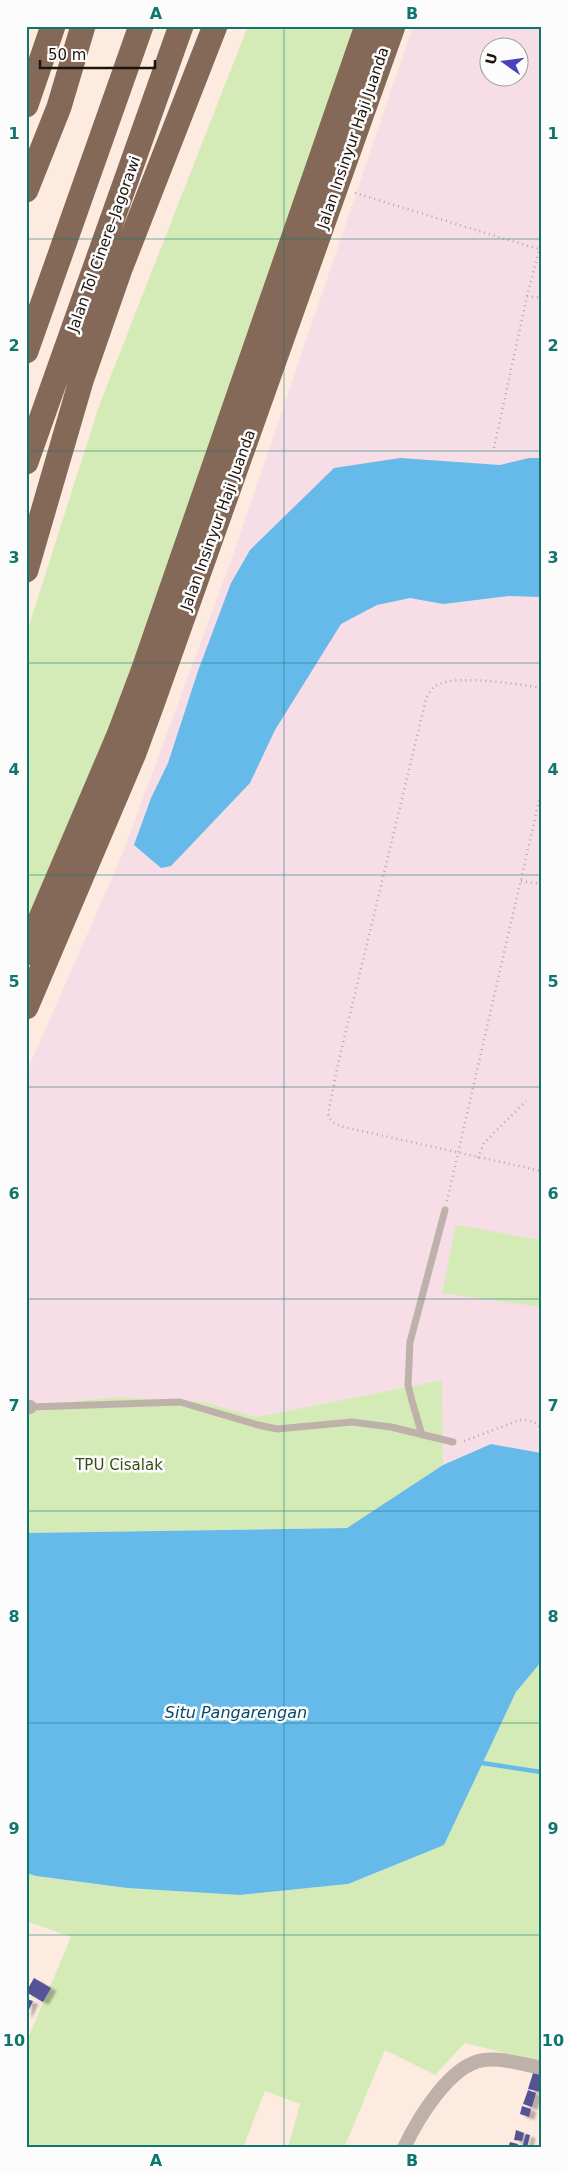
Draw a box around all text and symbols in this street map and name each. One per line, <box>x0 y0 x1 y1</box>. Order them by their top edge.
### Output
text: A <box>150 4 163 23</box>
text: B <box>406 4 418 23</box>
scale bar <box>40 38 155 70</box>
north arrow <box>480 38 530 88</box>
street label: Jalan Insinyur Haji Juanda <box>313 45 393 232</box>
text: 50 m <box>48 46 86 64</box>
text: U <box>482 51 501 66</box>
text: 1 <box>8 124 20 143</box>
text: 1 <box>547 124 559 143</box>
street label: Jalan Tol Cinere–Jagorawi <box>63 154 144 335</box>
text: 2 <box>8 336 20 355</box>
text: 2 <box>547 336 559 355</box>
street label: Jalan Insinyur Haji Juanda <box>177 427 259 614</box>
text: 3 <box>8 548 20 567</box>
text: 3 <box>547 548 559 567</box>
text: 4 <box>8 760 20 779</box>
text: 4 <box>547 760 559 779</box>
text: 5 <box>8 972 20 991</box>
text: 5 <box>547 972 559 991</box>
text: 6 <box>8 1184 20 1203</box>
text: 6 <box>547 1184 559 1203</box>
text: 7 <box>8 1396 20 1415</box>
text: 7 <box>547 1396 559 1415</box>
park label: TPU Cisalak <box>74 1456 163 1474</box>
text: 8 <box>8 1607 20 1626</box>
text: 8 <box>547 1607 559 1626</box>
water label: Situ Pangarengan <box>165 1703 307 1722</box>
text: 9 <box>8 1819 20 1838</box>
text: 9 <box>547 1819 559 1838</box>
text: 10 <box>3 2031 25 2050</box>
text: 10 <box>542 2031 564 2050</box>
text: A <box>150 2151 163 2170</box>
text: B <box>406 2151 418 2170</box>

